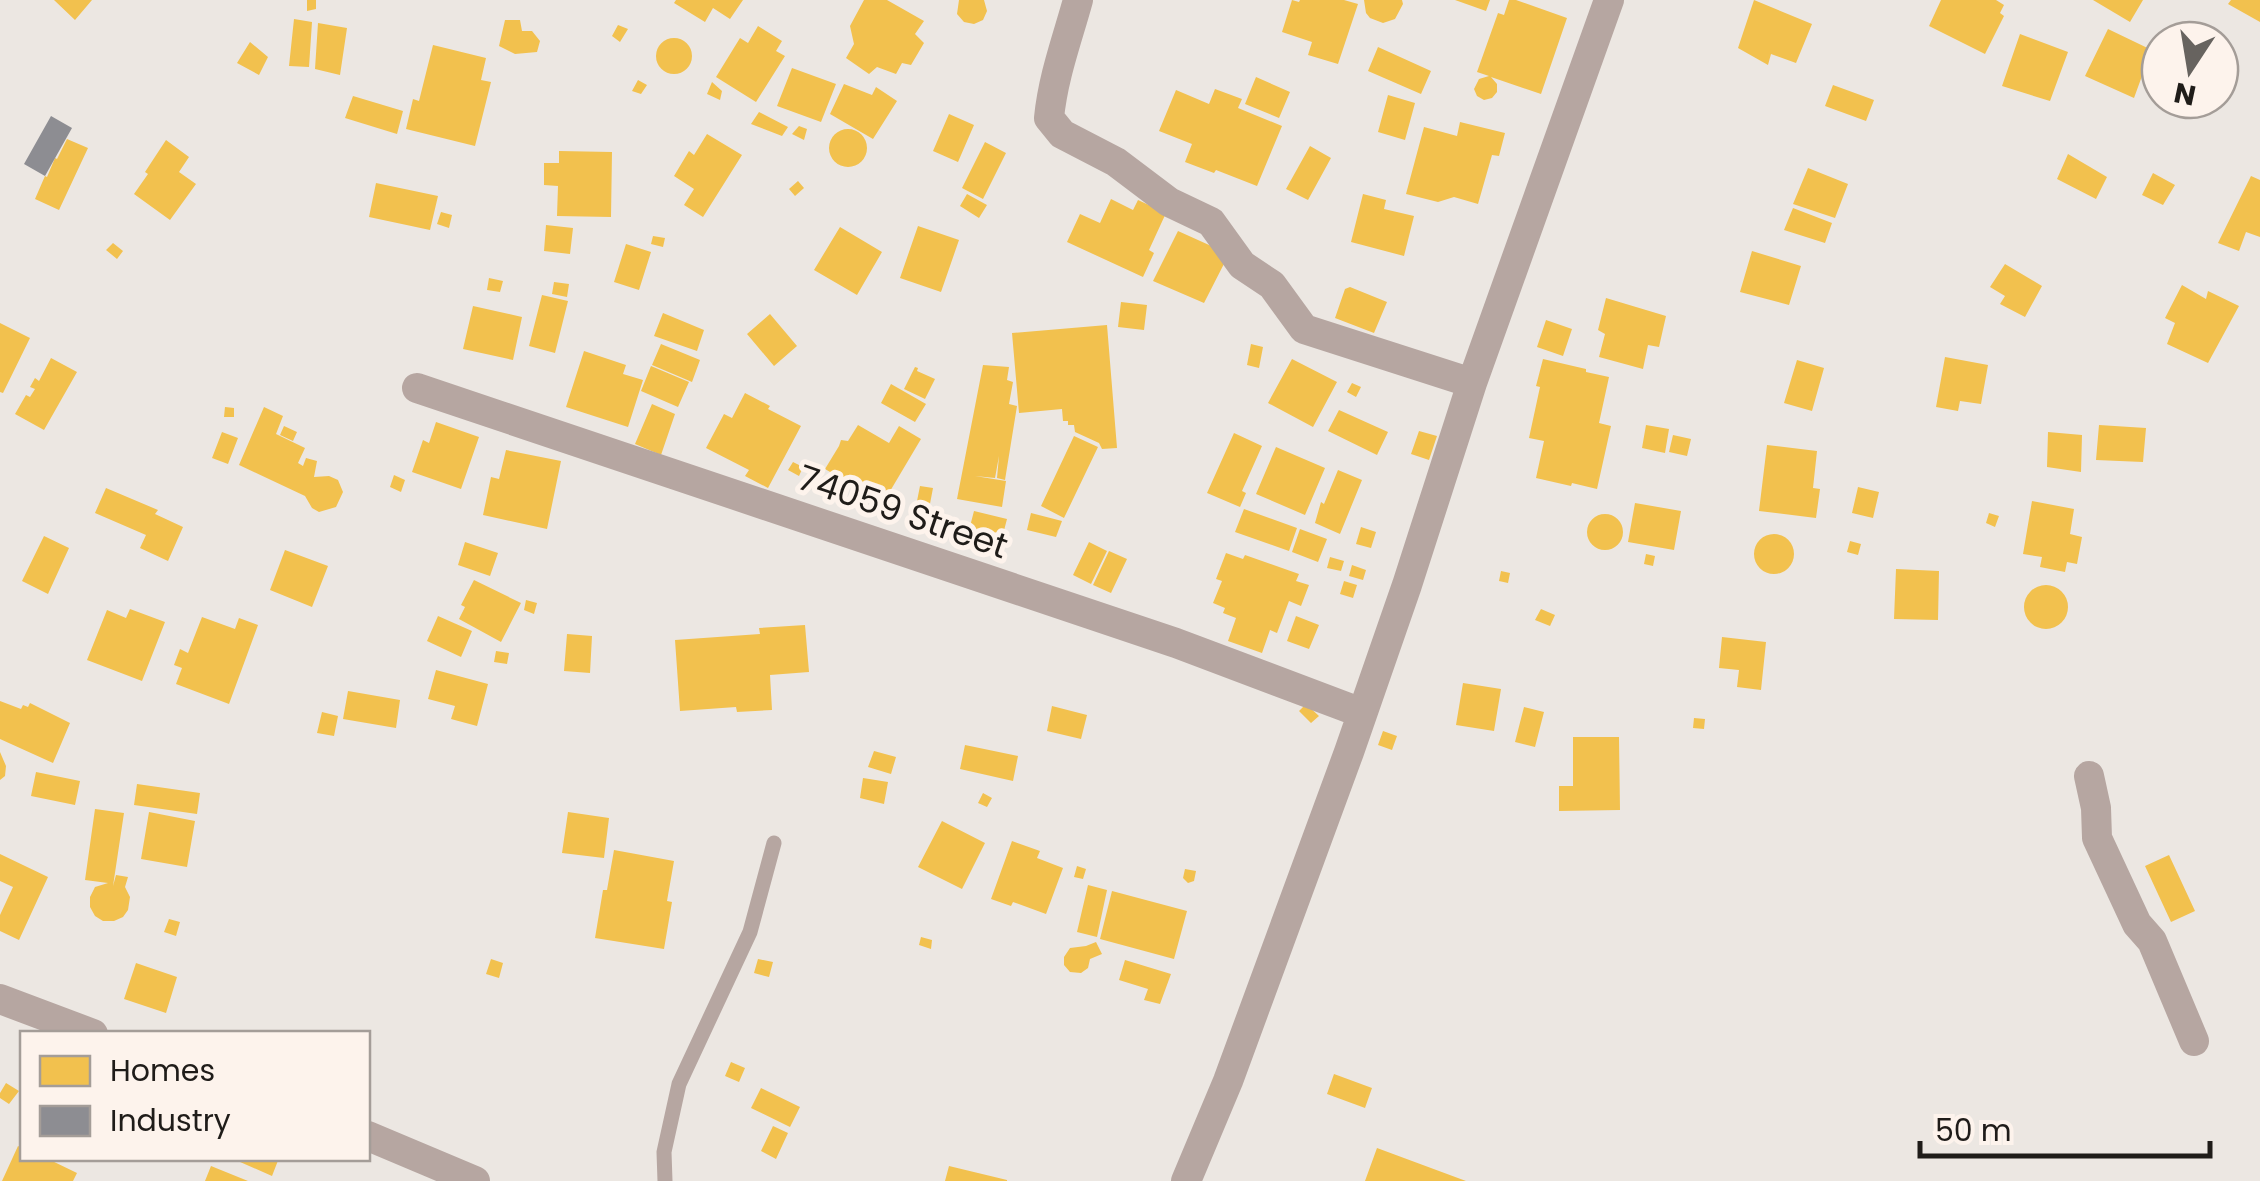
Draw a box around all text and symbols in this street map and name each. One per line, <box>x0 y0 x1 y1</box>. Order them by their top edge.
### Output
north arrow <box>2140 20 2240 120</box>
text: N <box>2171 73 2199 115</box>
street label: 74059 Street <box>792 453 1015 570</box>
legend <box>20 1031 370 1161</box>
text: Homes <box>110 1049 215 1092</box>
scale bar <box>1920 1096 2210 1158</box>
text: Industry <box>110 1099 231 1142</box>
text: 50 m <box>1935 1109 2012 1152</box>

